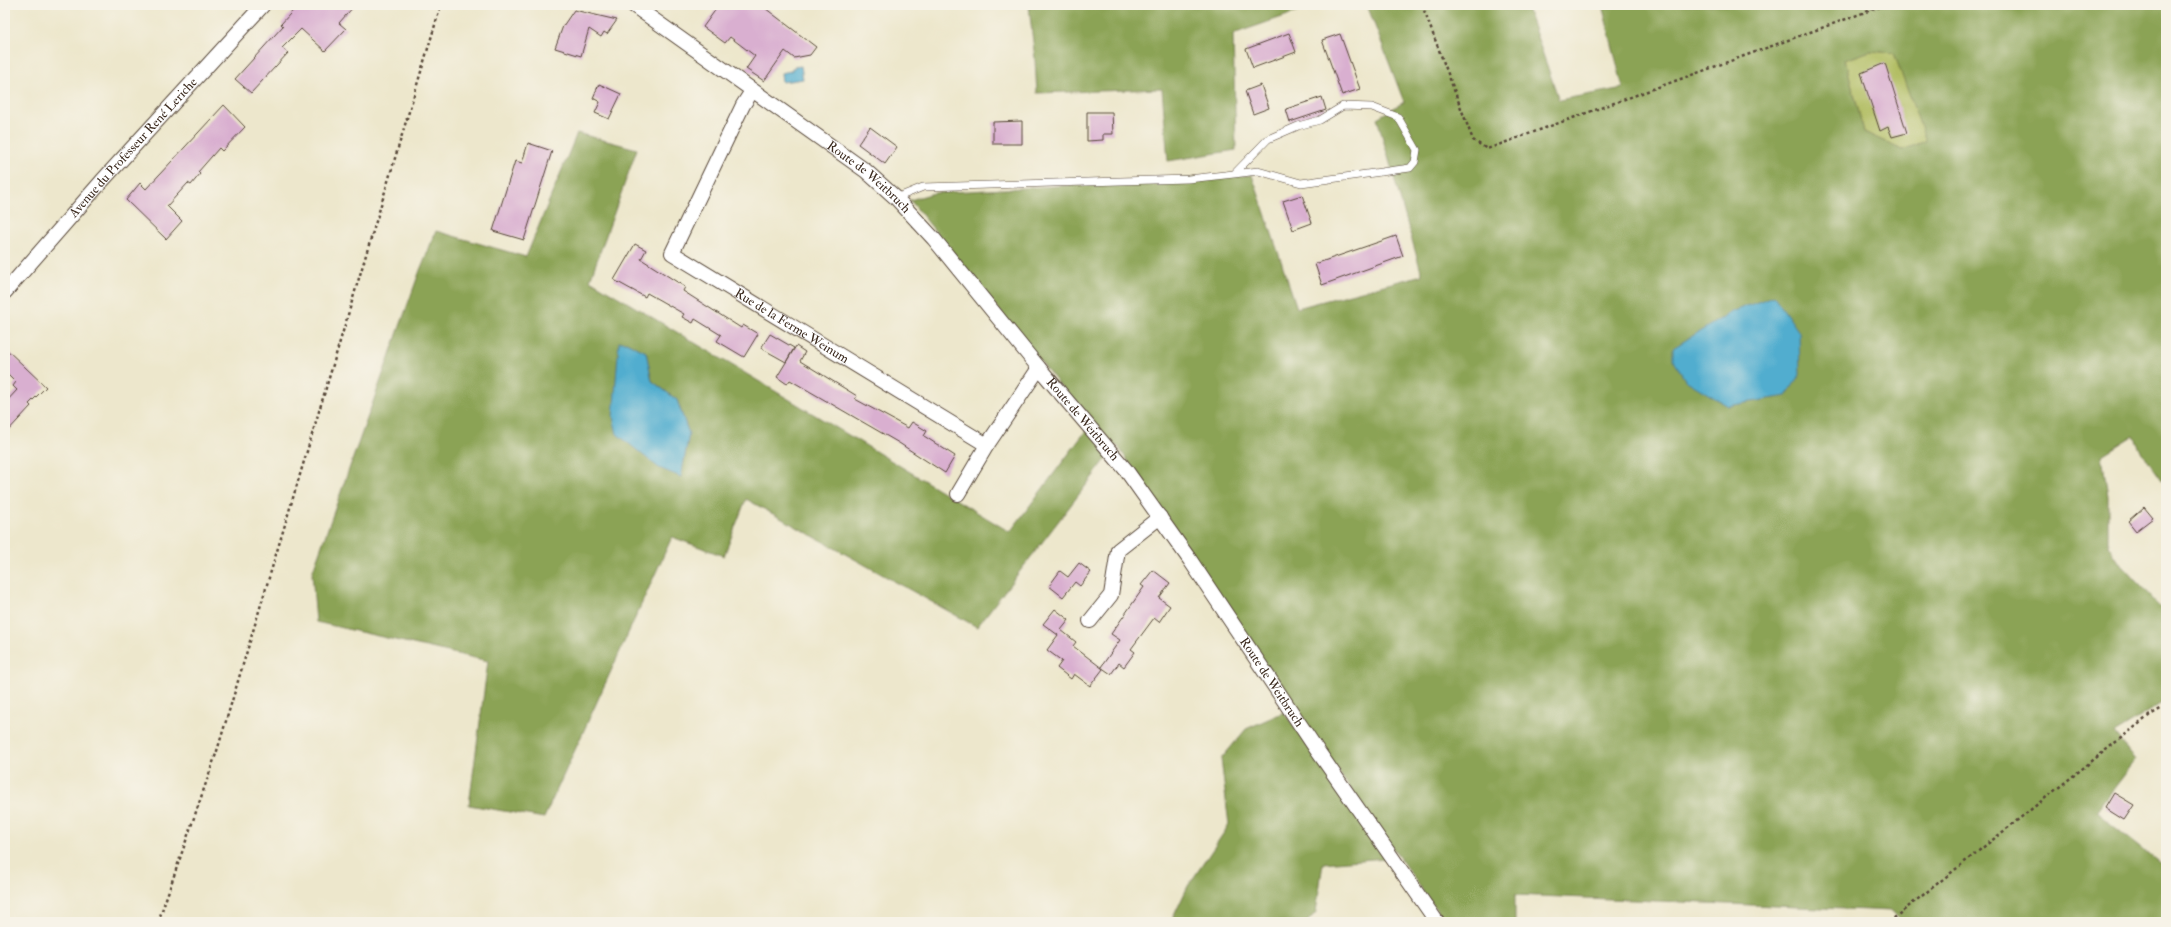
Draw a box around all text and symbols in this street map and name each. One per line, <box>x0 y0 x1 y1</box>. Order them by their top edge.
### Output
street label: Avenue du Professeur René Leriche <box>65 74 201 222</box>
street label: Route de Weitbruch <box>824 138 914 217</box>
street label: Rue de la Ferme Weinum <box>732 285 852 367</box>
street label: Route de Weitbruch <box>1043 374 1123 464</box>
street label: Route de Weitbruch <box>1236 634 1307 730</box>

